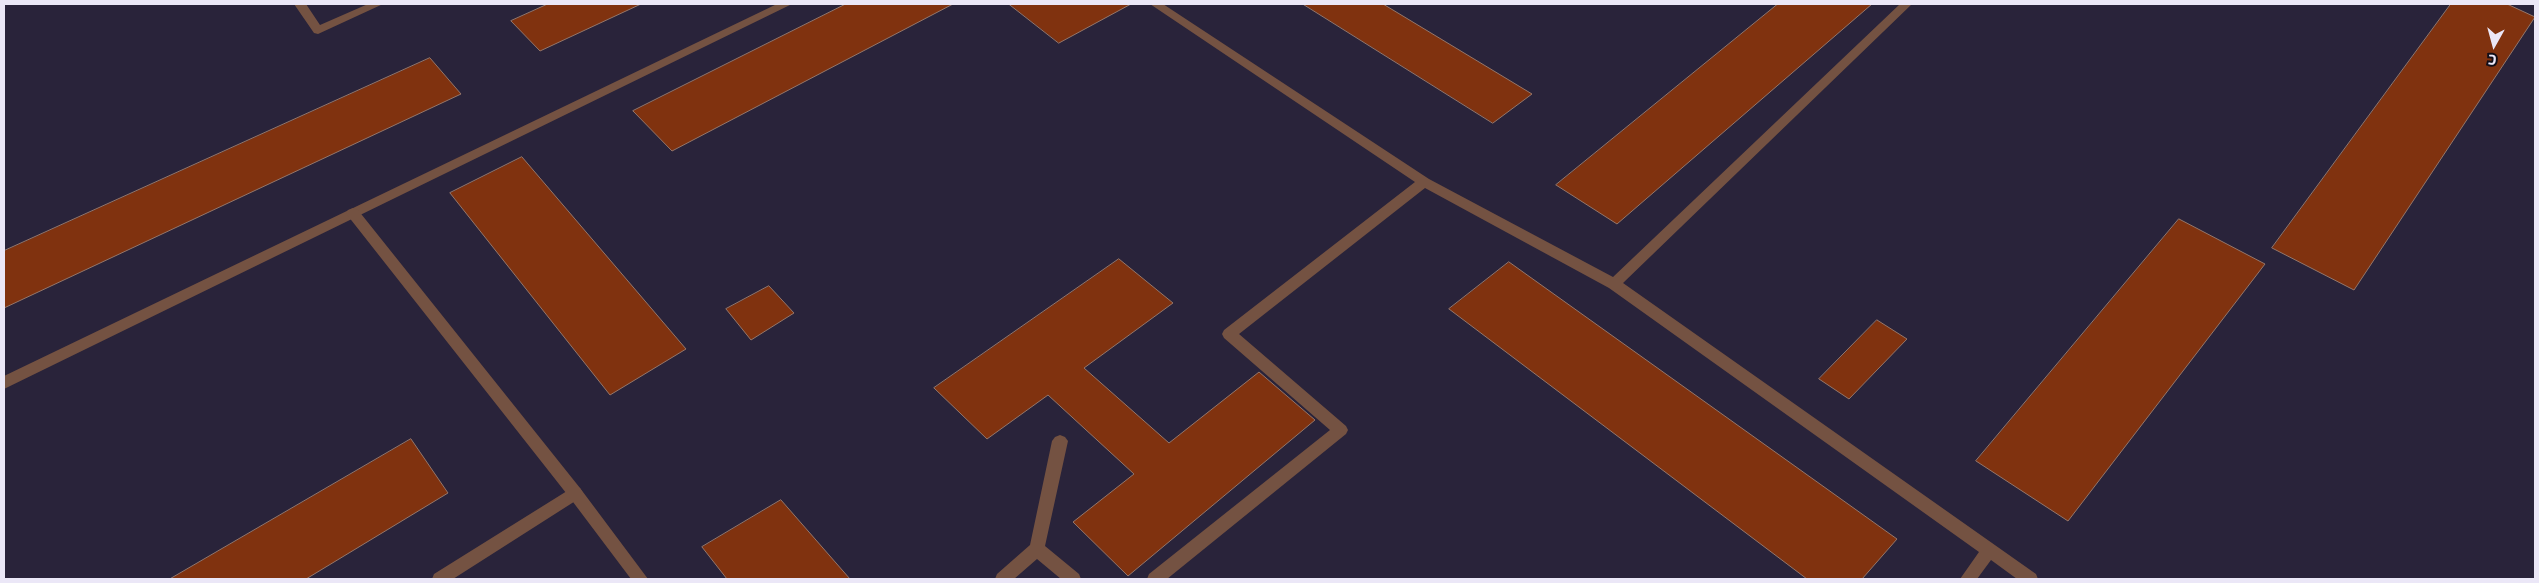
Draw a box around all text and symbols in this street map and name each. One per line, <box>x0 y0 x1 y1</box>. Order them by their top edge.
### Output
north arrow <box>2469 20 2519 70</box>
text: С <box>2487 51 2497 69</box>

